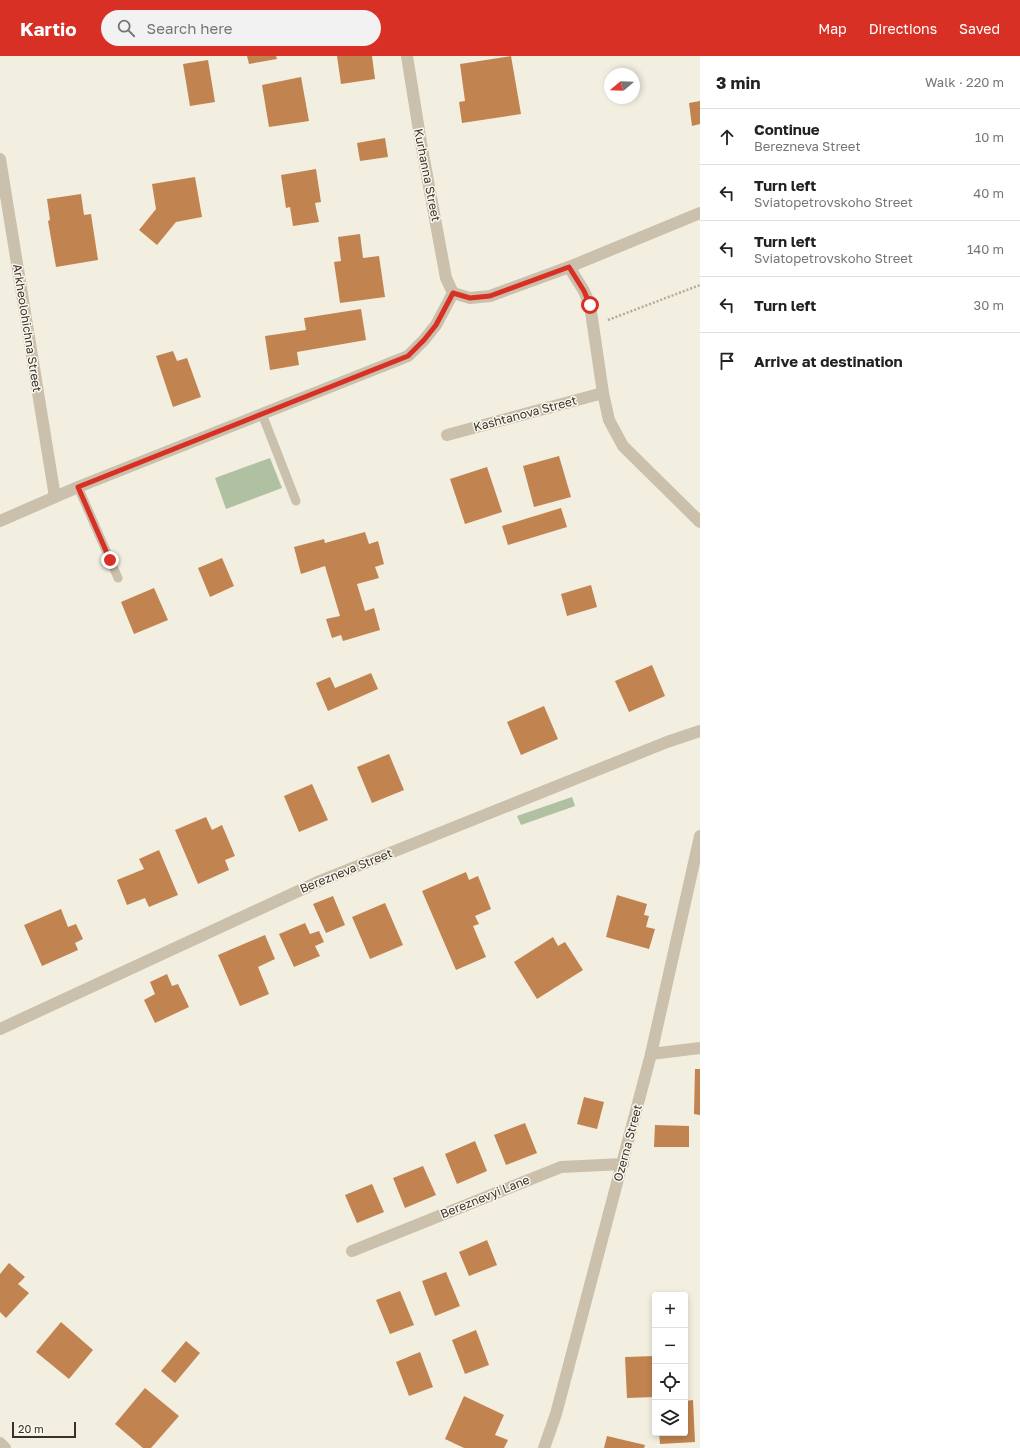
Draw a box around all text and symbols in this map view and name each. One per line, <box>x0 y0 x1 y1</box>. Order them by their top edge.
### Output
search box <box>101 10 381 46</box>
text: Kartio <box>20 17 77 40</box>
icon: search <box>115 17 137 39</box>
text: Search here <box>147 19 233 37</box>
text: Map <box>818 20 847 37</box>
text: Directions <box>869 20 937 37</box>
text: Saved <box>959 20 1000 37</box>
north arrow <box>604 68 640 104</box>
text: 3 min <box>716 72 760 93</box>
text: Walk · 220 m <box>925 74 1004 90</box>
text: Continue <box>754 120 820 138</box>
icon: ahead <box>716 126 738 148</box>
street label: Kurhanna Street <box>411 127 444 223</box>
text: 10 m <box>975 129 1004 145</box>
text: Berezneva Street <box>754 138 861 154</box>
text: Turn left <box>754 176 816 194</box>
icon: left <box>716 182 738 204</box>
text: 40 m <box>973 185 1004 201</box>
text: Sviatopetrovskoho Street <box>754 194 913 210</box>
text: Turn left <box>754 232 816 250</box>
icon: left <box>716 238 738 260</box>
text: 140 m <box>967 241 1004 257</box>
text: Sviatopetrovskoho Street <box>754 250 913 266</box>
street label: Arkheolohichna Street <box>10 263 45 393</box>
icon: left <box>716 294 738 316</box>
route start <box>581 296 599 314</box>
text: Turn left <box>754 296 816 314</box>
text: 30 m <box>974 297 1004 313</box>
icon: arrive <box>716 350 738 372</box>
text: Arrive at destination <box>754 352 903 370</box>
street label: Kashtanova Street <box>472 392 578 434</box>
route end <box>101 551 119 569</box>
street label: Berezneva Street <box>297 845 394 896</box>
street label: Ozerna Street <box>610 1102 645 1183</box>
street label: Bereznevyi Lane <box>438 1172 532 1221</box>
map controls <box>652 1292 688 1436</box>
button: + <box>652 1292 688 1328</box>
button: − <box>652 1328 688 1364</box>
button: locate <box>652 1364 688 1400</box>
button: layers <box>652 1400 688 1436</box>
scale bar <box>12 1420 76 1439</box>
text: 20 m <box>18 1422 44 1435</box>

